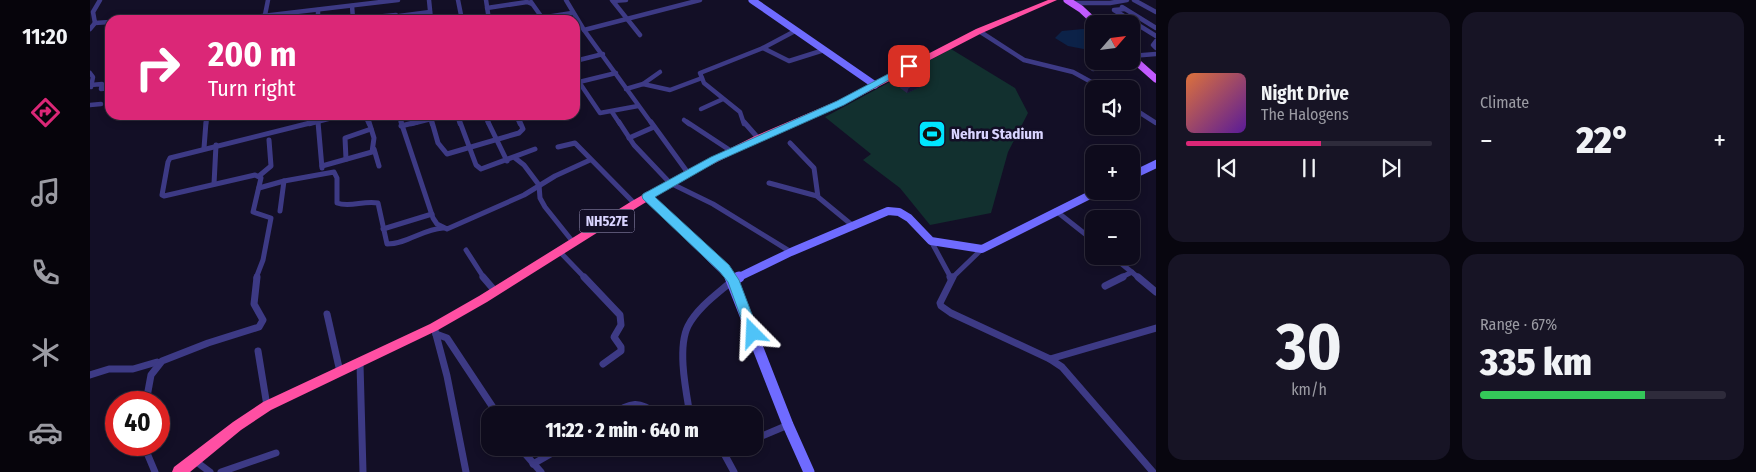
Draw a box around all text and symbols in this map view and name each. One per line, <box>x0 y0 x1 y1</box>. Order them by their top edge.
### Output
north arrow <box>1085 15 1140 70</box>
map controls <box>1085 15 1140 265</box>
text: 11:20 <box>22 23 68 50</box>
text: 200 m <box>208 33 296 75</box>
icon: right <box>125 35 190 100</box>
pin <box>888 45 930 87</box>
icon: arrive <box>895 52 923 80</box>
text: Turn right <box>208 75 296 102</box>
button: sound <box>1085 80 1140 135</box>
text: Night Drive <box>1261 82 1349 105</box>
text: Climate <box>1480 93 1529 112</box>
icon: directions <box>28 95 63 130</box>
text: The Halogens <box>1261 105 1349 124</box>
text: 22° <box>1576 117 1630 163</box>
sports icon: Nehru Stadium <box>917 119 947 149</box>
text: − <box>1480 124 1493 157</box>
text: + <box>1713 124 1726 157</box>
place label: Nehru Stadium <box>951 125 1044 143</box>
button: + <box>1085 145 1140 200</box>
icon: previous <box>1213 154 1241 182</box>
icon: pause <box>1295 154 1323 182</box>
icon: next <box>1377 154 1405 182</box>
icon: music <box>28 175 63 210</box>
road number: NH527E <box>580 210 634 232</box>
button: − <box>1085 210 1140 265</box>
icon: phone <box>28 255 63 290</box>
position arrow <box>726 306 778 358</box>
text: 30 <box>1276 308 1342 386</box>
text: Range · 67% <box>1480 315 1557 334</box>
icon: climate <box>28 335 63 370</box>
text: 335 km <box>1480 339 1592 385</box>
text: km/h <box>1291 380 1327 399</box>
speed limit sign: 40 <box>105 391 170 456</box>
icon: car <box>28 415 63 450</box>
text: 11:22 · 2 min · 640 m <box>545 419 699 442</box>

